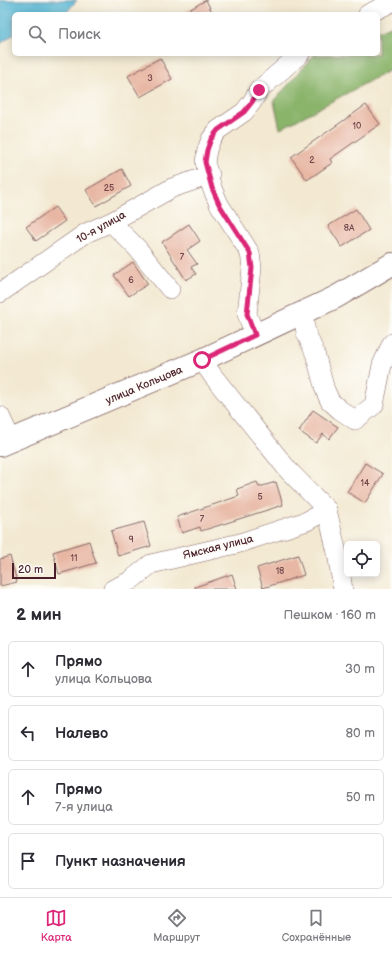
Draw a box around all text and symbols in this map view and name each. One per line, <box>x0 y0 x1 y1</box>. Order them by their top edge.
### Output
search box <box>12 12 380 56</box>
icon: search <box>26 23 48 45</box>
text: Поиск <box>58 25 101 44</box>
house number: 3 <box>147 73 153 84</box>
route end <box>250 81 268 99</box>
house number: 10 <box>353 121 361 132</box>
house number: 2 <box>309 155 315 166</box>
house number: 25 <box>104 183 114 194</box>
street label: 10-я улица <box>74 208 128 246</box>
house number: 8А <box>344 223 355 234</box>
house number: 7 <box>180 252 185 263</box>
house number: 6 <box>128 275 134 286</box>
route start <box>193 351 211 369</box>
street label: улица Кольцова <box>104 363 185 407</box>
house number: 14 <box>361 478 370 489</box>
house number: 5 <box>257 492 263 503</box>
house number: 7 <box>200 514 205 525</box>
street label: Ямская улица <box>181 532 255 562</box>
house number: 9 <box>128 534 134 545</box>
map controls <box>344 541 380 577</box>
button: locate <box>344 541 380 577</box>
house number: 11 <box>71 553 77 564</box>
scale bar <box>12 561 56 580</box>
text: 20 m <box>18 563 43 576</box>
house number: 18 <box>276 566 284 577</box>
text: 2 мин <box>16 605 62 625</box>
text: Пешком · 160 m <box>284 607 376 623</box>
text: Прямо <box>55 652 102 671</box>
icon: ahead <box>17 658 39 680</box>
text: 30 m <box>345 661 375 677</box>
text: улица Кольцова <box>55 671 152 687</box>
icon: left <box>17 722 39 744</box>
text: Налево <box>55 724 108 743</box>
text: 80 m <box>346 725 375 741</box>
text: Прямо <box>55 780 102 799</box>
icon: ahead <box>17 786 39 808</box>
text: 50 m <box>346 789 375 805</box>
text: 7-я улица <box>55 799 113 815</box>
icon: arrive <box>17 850 39 872</box>
text: Пункт назначения <box>55 852 186 871</box>
tab: Карта <box>41 907 72 944</box>
tab: Маршрут <box>153 907 200 944</box>
tab: Сохранённые <box>282 907 351 944</box>

